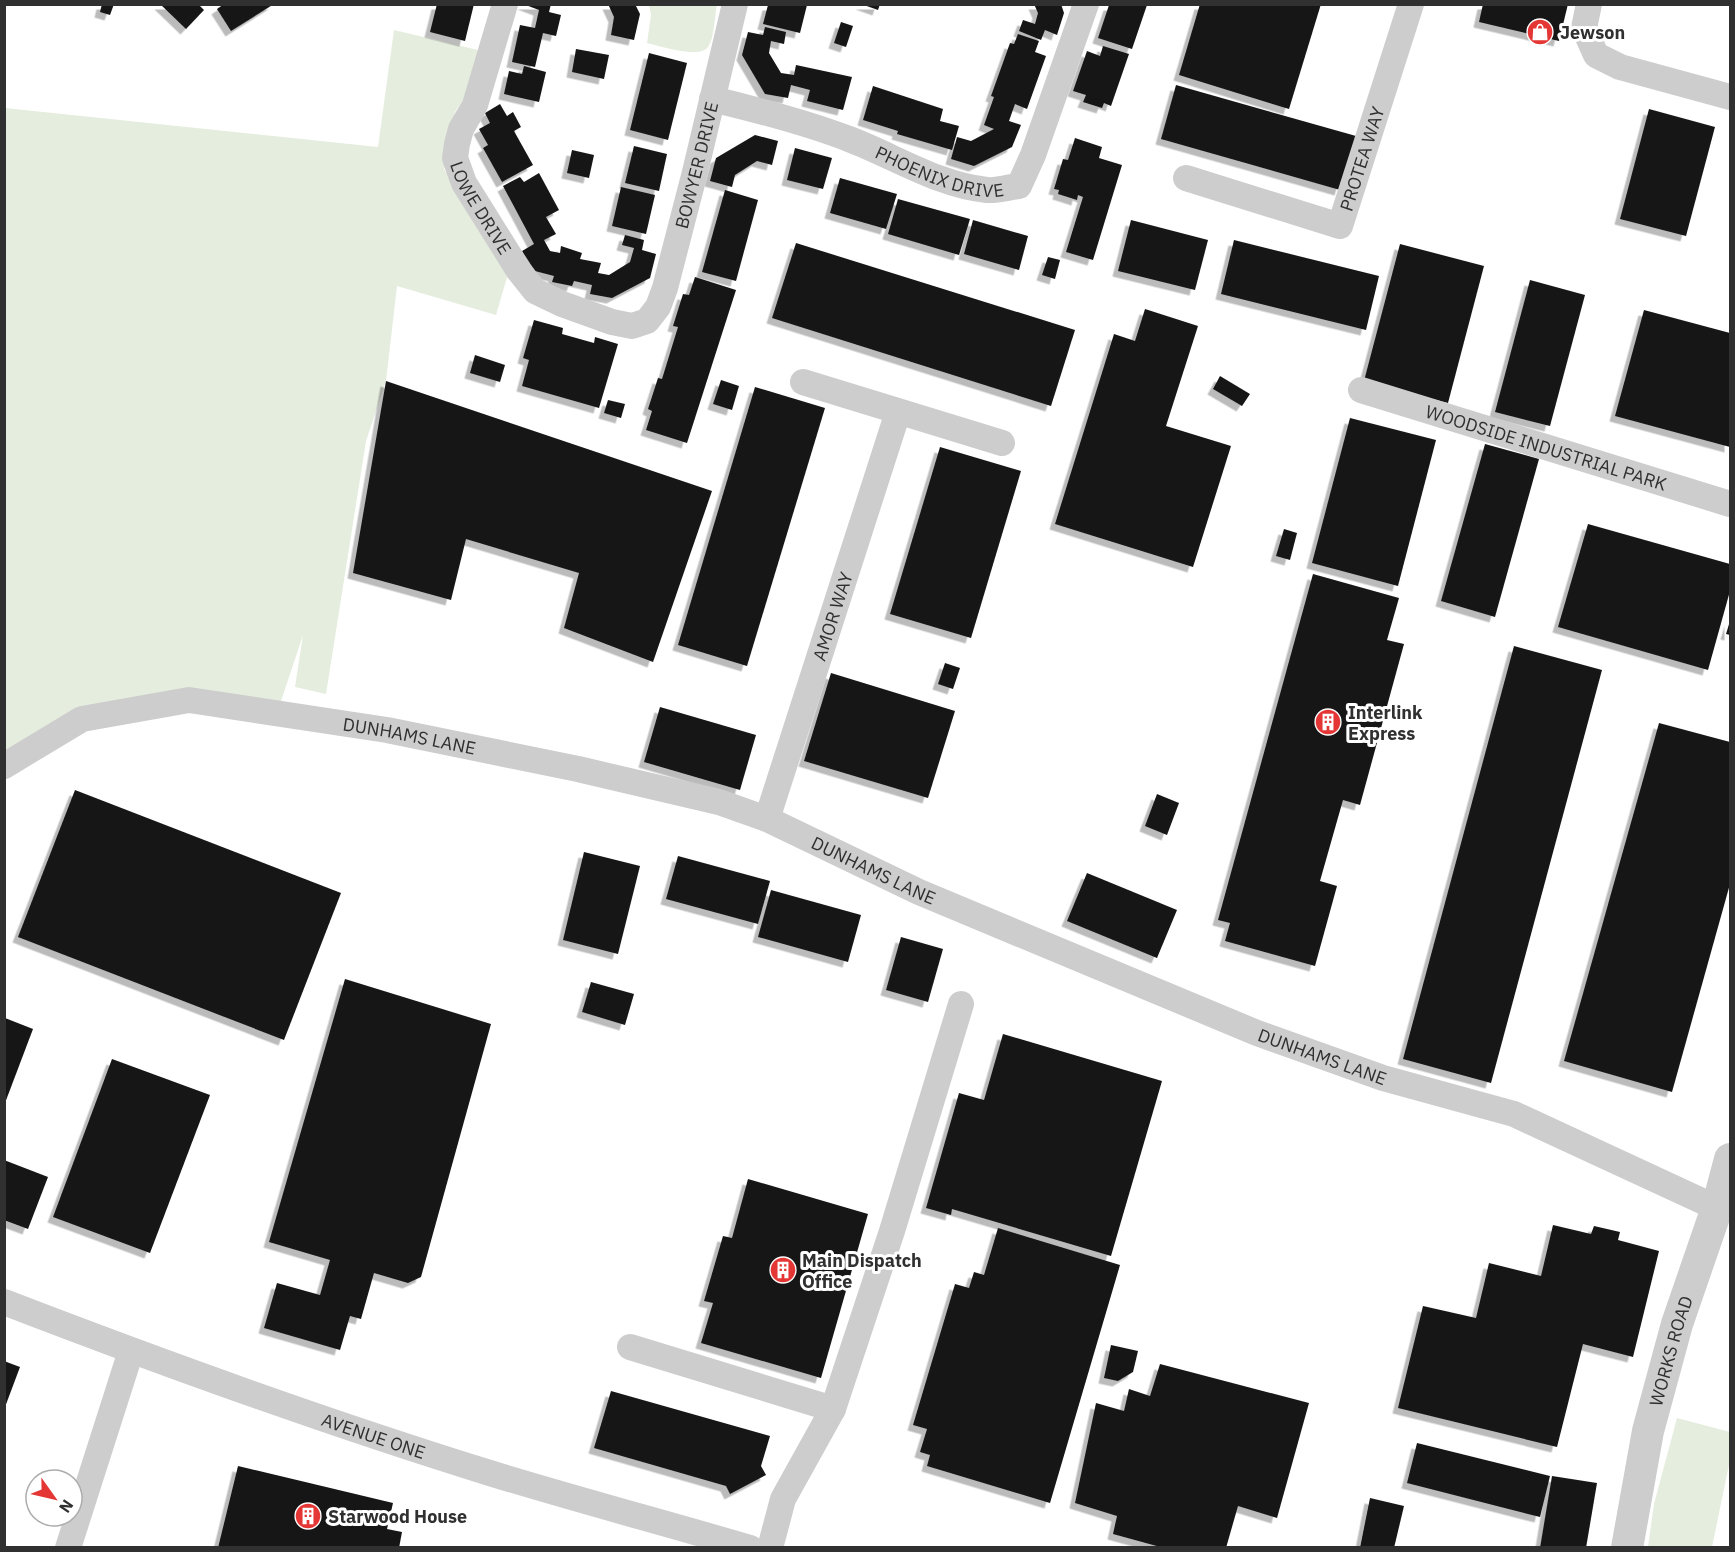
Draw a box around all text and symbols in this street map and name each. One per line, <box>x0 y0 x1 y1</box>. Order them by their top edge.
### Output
shop icon: Jewson <box>1525 17 1555 47</box>
place label: Jewson <box>1560 21 1625 44</box>
street label: BOWYER DRIVE <box>669 99 723 231</box>
street label: PROTEA WAY <box>1334 103 1389 214</box>
street label: PHOENIX DRIVE <box>872 140 1005 202</box>
street label: LOWE DRIVE <box>446 158 517 258</box>
street label: WOODSIDE INDUSTRIAL PARK <box>1423 399 1670 495</box>
street label: AMOR WAY <box>807 569 857 664</box>
place label: Interlink Express <box>1348 701 1423 745</box>
building icon: Interlink Express <box>1313 707 1343 737</box>
street label: DUNHAMS LANE <box>341 712 478 759</box>
street label: DUNHAMS LANE <box>808 831 939 909</box>
street label: DUNHAMS LANE <box>1255 1023 1390 1090</box>
place label: Main Dispatch Office <box>802 1249 922 1293</box>
building icon: Main Dispatch Office <box>768 1255 798 1285</box>
street label: WORKS ROAD <box>1644 1293 1697 1409</box>
street label: AVENUE ONE <box>319 1407 428 1463</box>
north arrow <box>24 1468 84 1528</box>
text: N <box>55 1496 78 1517</box>
building icon: Starwood House <box>293 1501 323 1531</box>
place label: Starwood House <box>328 1505 467 1528</box>

